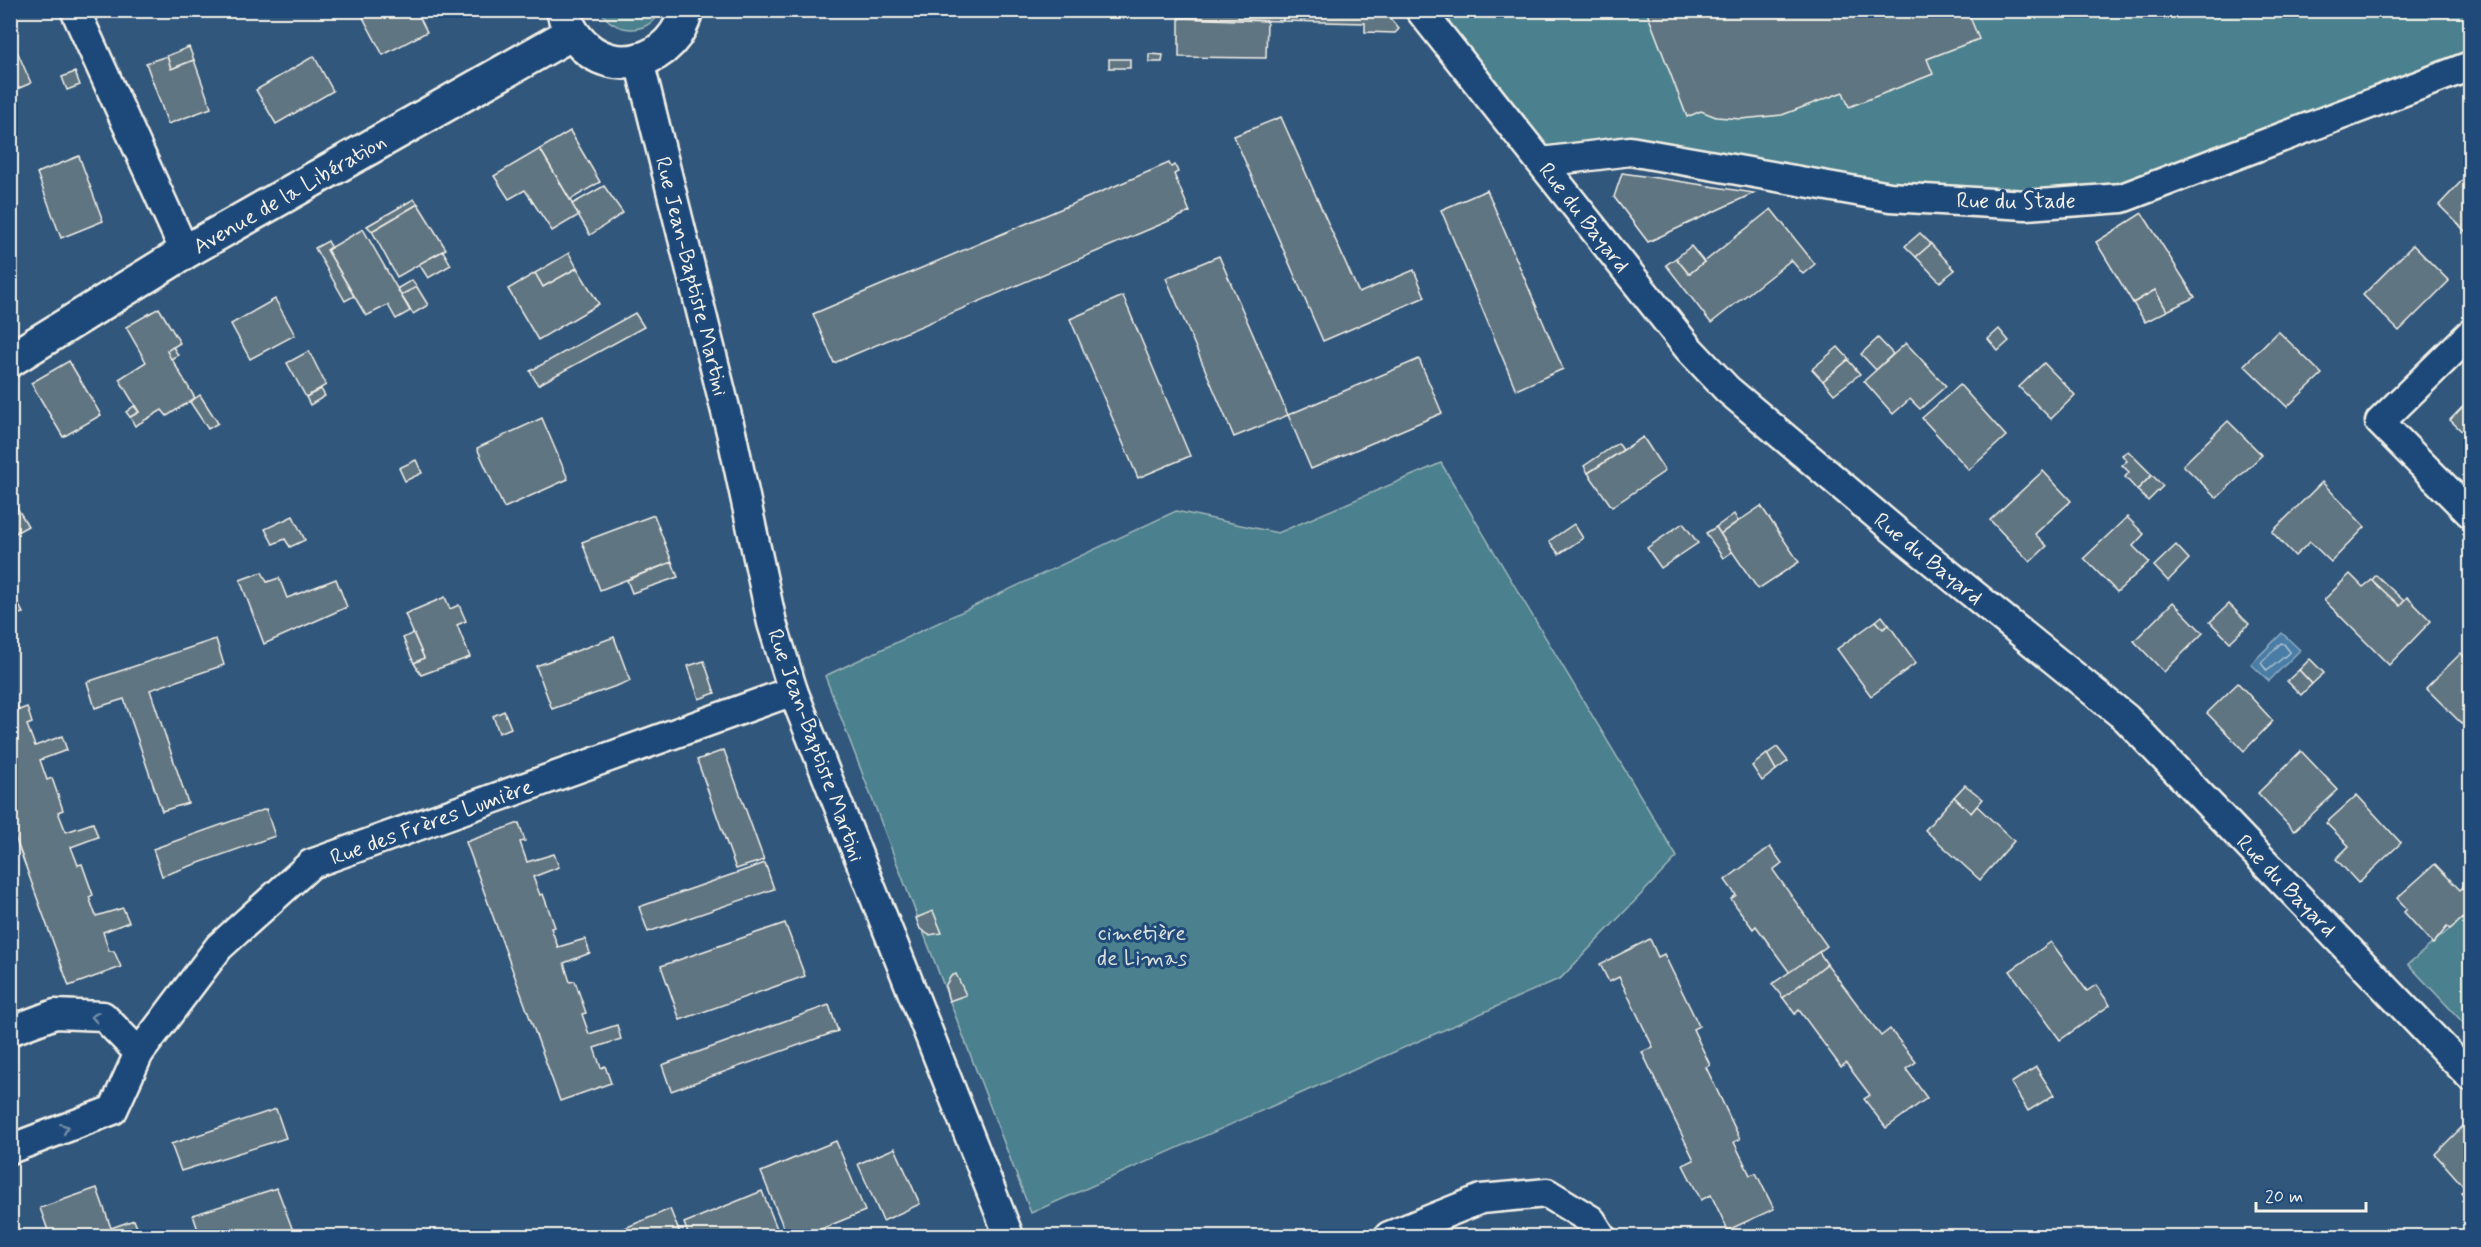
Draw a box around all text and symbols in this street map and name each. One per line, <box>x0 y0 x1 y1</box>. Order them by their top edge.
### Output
street label: Avenue de la Libération <box>188 128 392 261</box>
street label: Rue Jean-Baptiste Martini <box>648 154 734 399</box>
street label: Rue du Bayard <box>1532 157 1635 279</box>
street label: Rue du Stade <box>1956 188 2076 216</box>
street label: Rue du Bayard <box>1868 507 1988 612</box>
street label: Rue Jean-Baptiste Martini <box>760 625 870 866</box>
street label: Rue des Frères Lumière <box>327 773 537 873</box>
street label: Rue du Bayard <box>2230 829 2342 944</box>
park label: cimetière de Limas <box>1097 920 1187 973</box>
one-way arrow <box>90 1011 100 1024</box>
one-way arrow <box>59 1123 70 1135</box>
scale bar <box>2256 1175 2366 1213</box>
text: 20 m <box>2265 1185 2303 1209</box>

